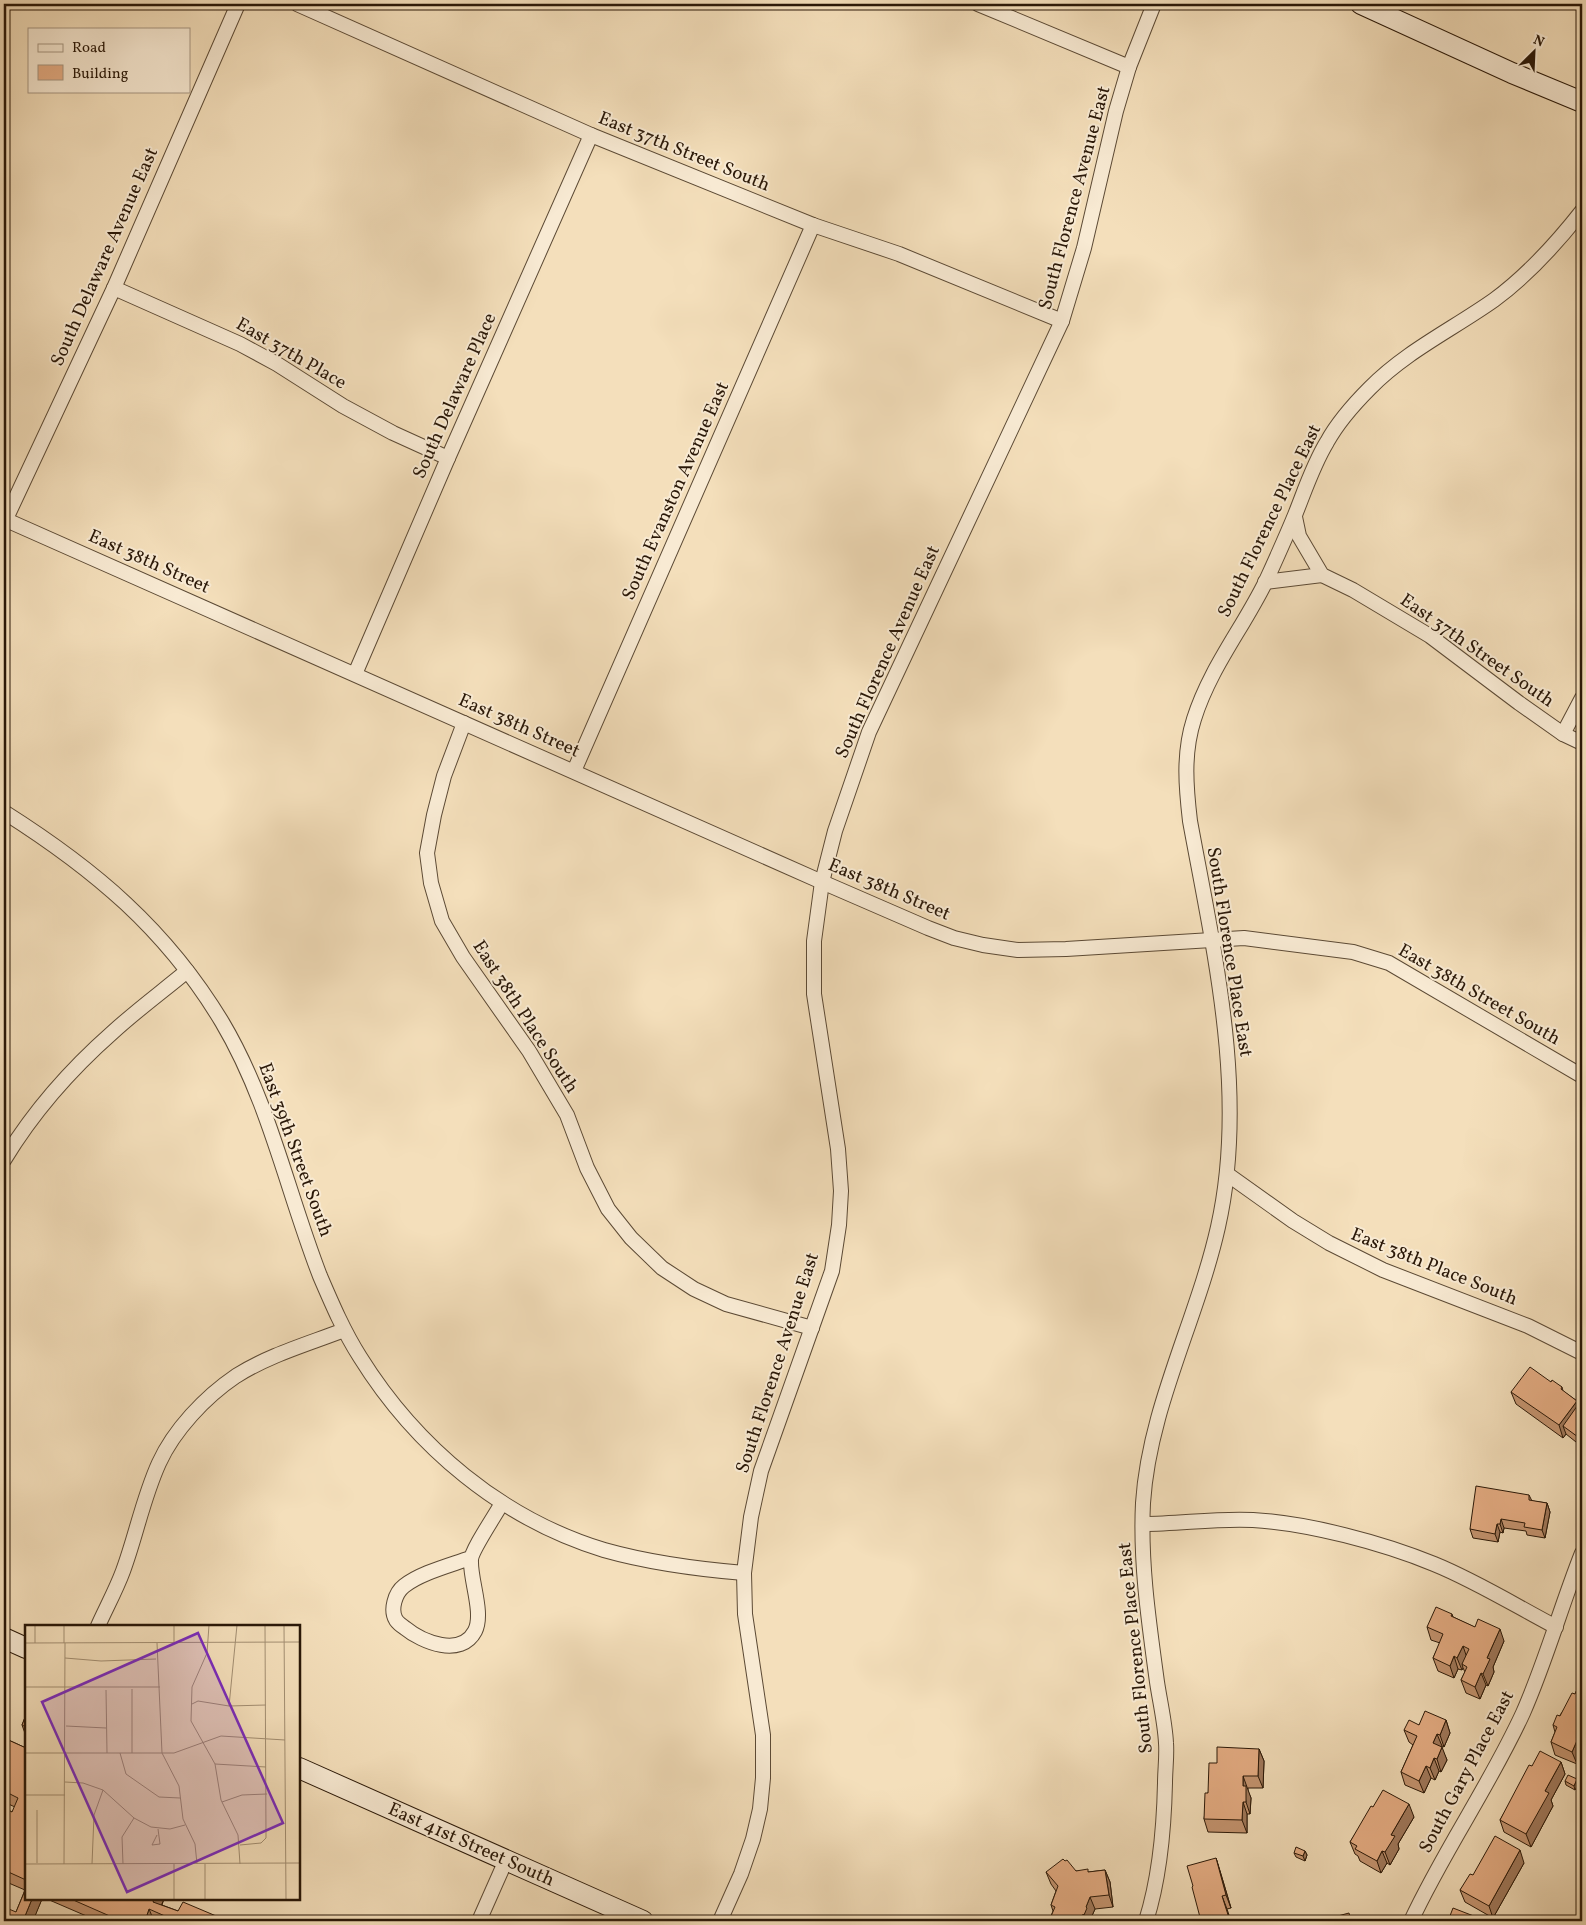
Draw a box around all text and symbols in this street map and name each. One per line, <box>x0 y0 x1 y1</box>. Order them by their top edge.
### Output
legend <box>28 28 190 92</box>
north arrow <box>1508 28 1558 78</box>
text: N <box>1530 31 1547 52</box>
text: Road <box>72 38 106 59</box>
text: Building <box>72 64 129 85</box>
street label: South Florence Avenue East <box>1033 83 1118 313</box>
street label: East 37th Street South <box>594 106 774 198</box>
street label: South Delaware Avenue East <box>45 143 165 371</box>
street label: South Delaware Place <box>407 309 503 483</box>
street label: East 37th Place <box>231 312 351 396</box>
street label: South Evanston Avenue East <box>616 377 736 604</box>
street label: South Florence Place East <box>1212 420 1328 622</box>
street label: East 38th Street <box>84 524 214 601</box>
street label: South Florence Avenue East <box>829 541 947 763</box>
street label: East 37th Street South <box>1395 588 1559 714</box>
street label: East 38th Street <box>454 688 584 765</box>
street label: South Florence Place East <box>1200 845 1258 1059</box>
street label: East 38th Street <box>824 853 954 928</box>
street label: East 38th Place South <box>466 936 584 1098</box>
street label: East 38th Street South <box>1393 938 1565 1052</box>
street label: East 39th Street South <box>251 1059 339 1241</box>
street label: East 38th Place South <box>1347 1222 1521 1312</box>
street label: South Florence Avenue East <box>730 1249 826 1477</box>
street label: South Florence Place East <box>1112 1541 1160 1755</box>
inset map <box>25 1625 300 1900</box>
street label: South Gary Place East <box>1413 1686 1521 1858</box>
street label: East 41st Street South <box>384 1797 558 1893</box>

